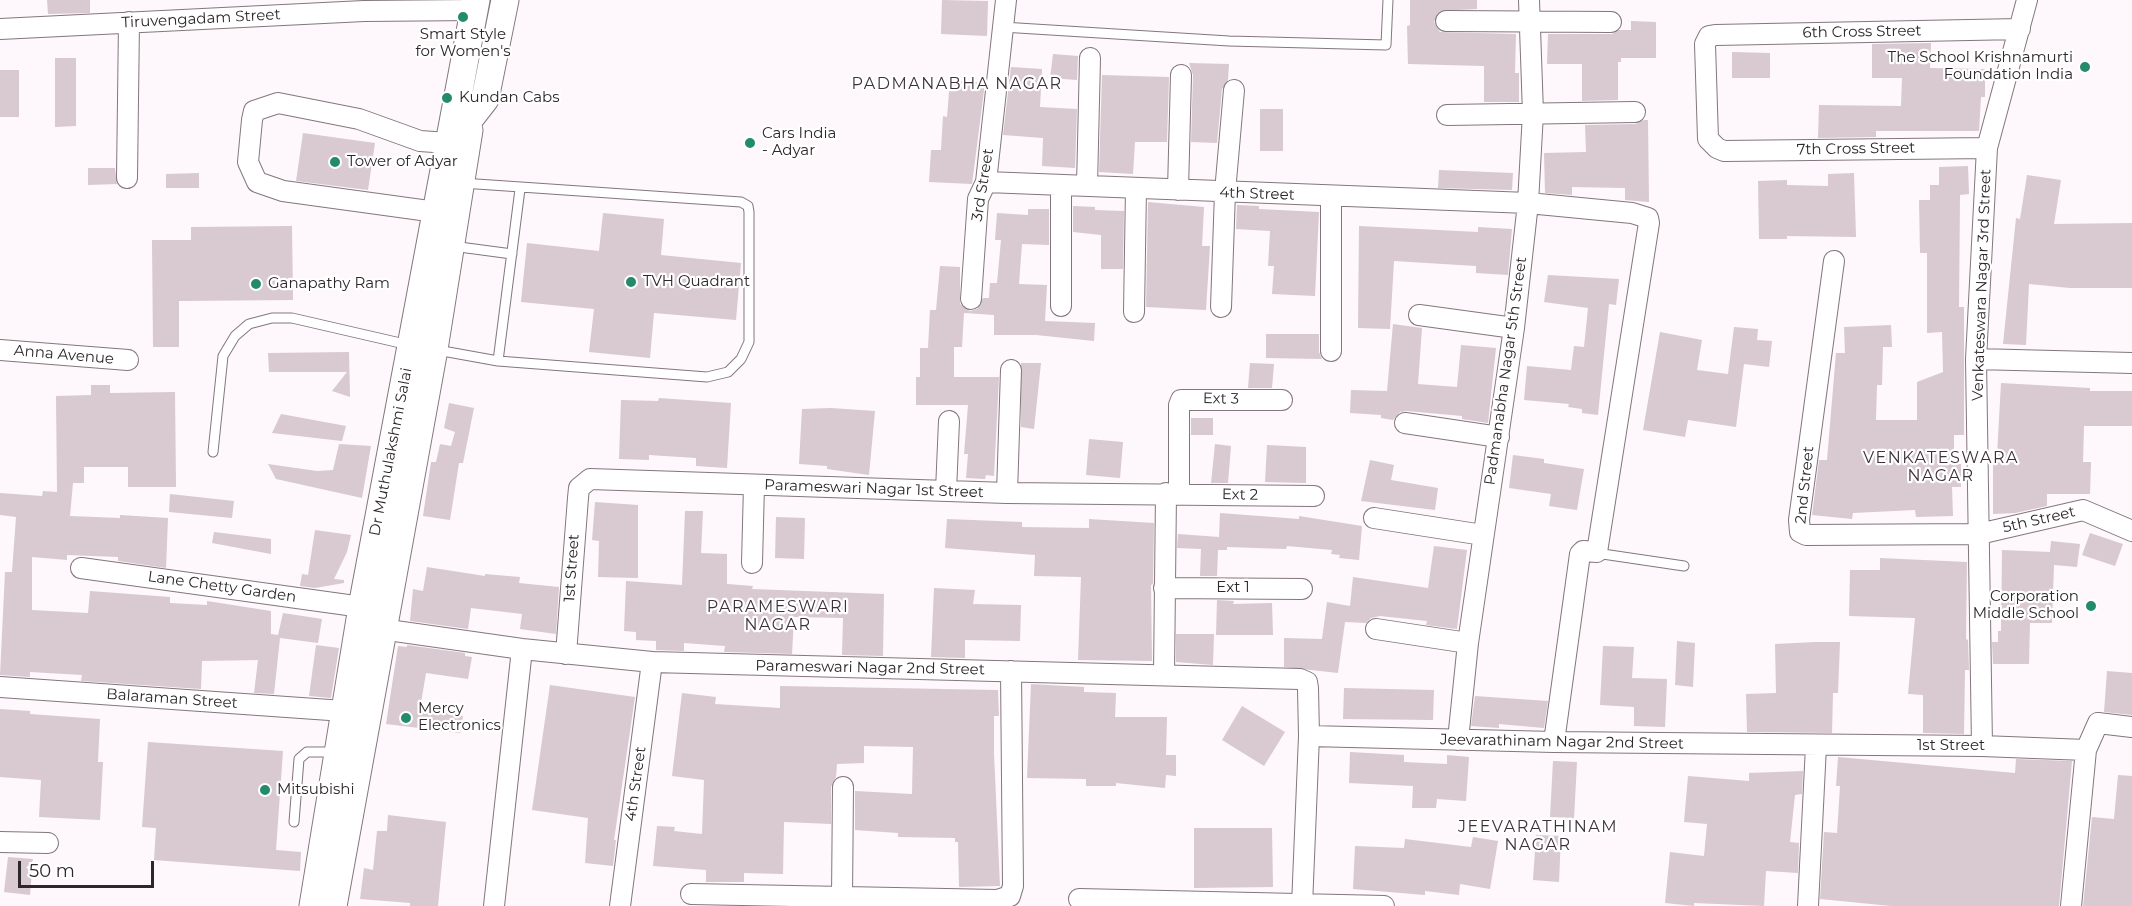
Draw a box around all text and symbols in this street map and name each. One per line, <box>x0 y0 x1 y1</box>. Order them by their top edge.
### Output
street label: Tiruvengadam Street <box>121 6 281 32</box>
marker: Smart Style for Women's <box>456 10 470 24</box>
street label: 6th Cross Street <box>1802 22 1922 42</box>
place label: Smart Style for Women's <box>415 26 511 61</box>
place label: The School Krishnamurti Foundation India <box>1888 49 2073 84</box>
marker: The School Krishnamurti Foundation India <box>2078 60 2092 74</box>
district label: PADMANABHA NAGAR <box>851 74 1063 94</box>
place label: Kundan Cabs <box>459 89 560 107</box>
marker: Kundan Cabs <box>440 91 454 105</box>
place label: Cars India - Adyar <box>762 125 836 160</box>
marker: Cars India - Adyar <box>743 136 757 150</box>
street label: 7th Cross Street <box>1797 139 1915 159</box>
street label: 3rd Street <box>968 147 998 223</box>
place label: Tower of Adyar <box>347 153 458 171</box>
marker: Tower of Adyar <box>328 155 342 169</box>
street label: Venkateswara Nagar 3rd Street <box>1969 169 1995 401</box>
street label: 4th Street <box>1219 184 1295 204</box>
street label: Padmanabha Nagar 5th Street <box>1481 256 1531 486</box>
place label: TVH Quadrant <box>643 273 750 291</box>
place label: Ganapathy Ram <box>268 275 390 293</box>
marker: TVH Quadrant <box>624 275 638 289</box>
marker: Ganapathy Ram <box>249 277 263 291</box>
street label: Anna Avenue <box>13 342 115 368</box>
street label: Dr Muthulakshmi Salai <box>366 366 416 538</box>
street label: Ext 3 <box>1203 390 1239 408</box>
street label: 2nd Street <box>1792 445 1818 525</box>
district label: VENKATESWARA NAGAR <box>1863 448 2019 486</box>
street label: Parameswari Nagar 1st Street <box>764 476 984 502</box>
street label: Ext 2 <box>1222 486 1258 504</box>
street label: 5th Street <box>2001 503 2077 537</box>
street label: 1st Street <box>561 533 583 603</box>
street label: Lane Chetty Garden <box>147 568 297 606</box>
street label: Ext 1 <box>1216 579 1250 597</box>
place label: Corporation Middle School <box>1973 588 2079 623</box>
district label: PARAMESWARI NAGAR <box>707 597 849 635</box>
marker: Corporation Middle School <box>2084 599 2098 613</box>
street label: Parameswari Nagar 2nd Street <box>755 657 985 679</box>
street label: Balaraman Street <box>106 685 238 713</box>
place label: Mercy Electronics <box>418 700 501 735</box>
marker: Mercy Electronics <box>399 711 413 725</box>
street label: Jeevarathinam Nagar 2nd Street <box>1440 731 1684 753</box>
street label: 1st Street <box>1917 737 1985 755</box>
street label: 4th Street <box>622 745 650 823</box>
place label: Mitsubishi <box>277 781 354 799</box>
marker: Mitsubishi <box>258 783 272 797</box>
district label: JEEVARATHINAM NAGAR <box>1458 817 1618 855</box>
scale bar <box>21 849 158 887</box>
text: 50 m <box>29 860 75 882</box>

